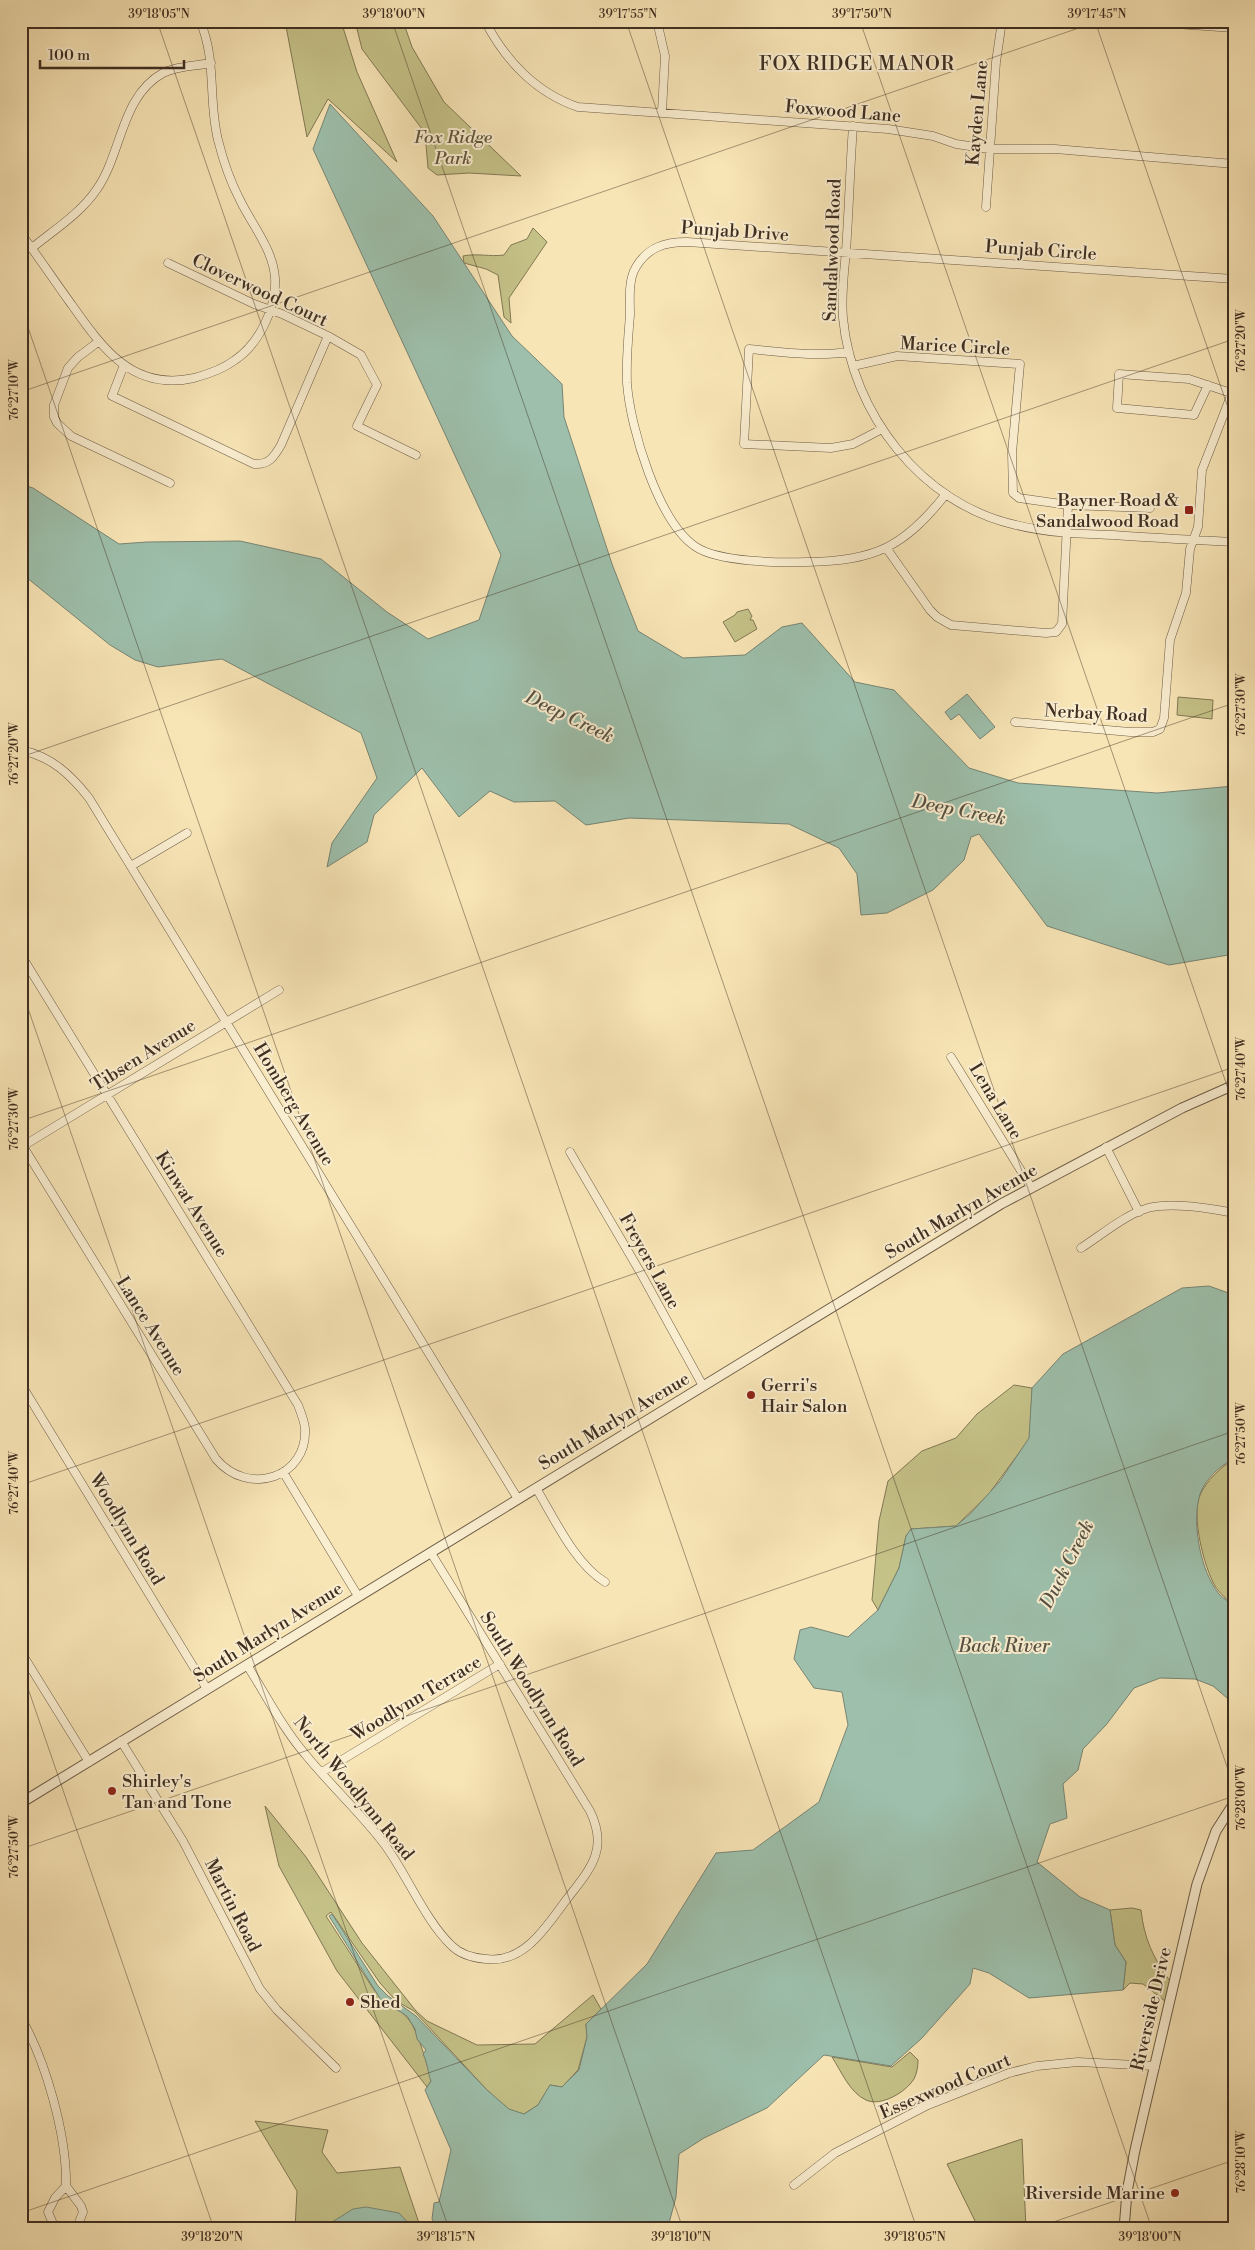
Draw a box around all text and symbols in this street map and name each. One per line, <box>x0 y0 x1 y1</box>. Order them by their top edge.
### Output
text: 39°18'05"N <box>128 7 190 22</box>
text: 39°18'00"N <box>363 7 425 22</box>
text: 39°17'55"N <box>599 7 657 22</box>
text: 39°17'50"N <box>832 7 892 22</box>
text: 39°17'45"N <box>1068 7 1127 22</box>
scale bar <box>40 38 184 70</box>
text: 100 m <box>48 46 90 65</box>
district label: FOX RIDGE MANOR <box>759 52 955 76</box>
street label: Kayden Lane <box>961 59 994 167</box>
street label: Foxwood Lane <box>784 95 902 128</box>
park label: Fox Ridge Park <box>414 126 493 170</box>
street label: Sandalwood Road <box>819 177 847 322</box>
street label: Punjab Drive <box>680 216 790 247</box>
street label: Punjab Circle <box>984 235 1097 266</box>
street label: Cloverwood Court <box>188 249 332 332</box>
text: 76°27'20"W <box>1234 308 1249 373</box>
street label: Marice Circle <box>899 332 1011 361</box>
text: 76°27'10"W <box>7 358 22 421</box>
place label: Bayner Road & Sandalwood Road <box>1036 489 1180 533</box>
marker: Bayner Road & Sandalwood Road <box>1183 504 1195 516</box>
text: 76°27'30"W <box>1234 672 1249 737</box>
water label: Deep Creek <box>520 685 618 749</box>
street label: Nerbay Road <box>1044 699 1149 728</box>
text: 76°27'20"W <box>7 721 22 786</box>
water label: Deep Creek <box>909 789 1008 831</box>
street label: Tibsen Avenue <box>87 1014 200 1097</box>
text: 76°27'40"W <box>1234 1036 1249 1101</box>
street label: Homberg Avenue <box>248 1038 339 1170</box>
street label: Lena Lane <box>964 1059 1027 1144</box>
text: 76°27'30"W <box>7 1086 22 1151</box>
street label: Kinwat Avenue <box>150 1147 233 1262</box>
street label: South Marlyn Avenue <box>881 1158 1042 1264</box>
street label: Freyers Lane <box>614 1209 685 1313</box>
street label: Lance Avenue <box>111 1272 190 1380</box>
street label: South Marlyn Avenue <box>535 1367 694 1476</box>
place label: Gerri's Hair Salon <box>761 1374 848 1418</box>
marker: Gerri's Hair Salon <box>745 1389 757 1401</box>
text: 76°27'50"W <box>1234 1401 1249 1466</box>
text: 76°27'40"W <box>7 1450 22 1515</box>
street label: Woodlynn Road <box>84 1468 169 1590</box>
water label: Duck Creek <box>1034 1516 1099 1614</box>
street label: South Marlyn Avenue <box>189 1577 347 1688</box>
street label: South Woodlynn Road <box>475 1608 589 1772</box>
water label: Back River <box>957 1634 1051 1658</box>
street label: Woodlynn Terrace <box>346 1650 486 1747</box>
street label: North Woodlynn Road <box>288 1711 419 1866</box>
text: 76°28'00"W <box>1234 1764 1249 1831</box>
place label: Shirley's Tan and Tone <box>122 1770 232 1814</box>
marker: Shirley's Tan and Tone <box>106 1785 118 1797</box>
text: 76°27'50"W <box>7 1814 22 1879</box>
street label: Martin Road <box>199 1855 266 1956</box>
street label: Riverside Drive <box>1126 1945 1177 2073</box>
place label: Shed <box>360 1991 401 2014</box>
marker: Shed <box>344 1996 356 2008</box>
street label: Essexwood Court <box>876 2048 1015 2124</box>
text: 76°28'10"W <box>1234 2130 1249 2193</box>
place label: Riverside Marine <box>1025 2182 1165 2205</box>
marker: Riverside Marine <box>1169 2187 1181 2199</box>
text: 39°18'20"N <box>181 2230 243 2245</box>
text: 39°18'15"N <box>417 2230 475 2245</box>
text: 39°18'10"N <box>651 2230 711 2245</box>
text: 39°18'05"N <box>884 2230 946 2245</box>
text: 39°18'00"N <box>1119 2230 1181 2245</box>

